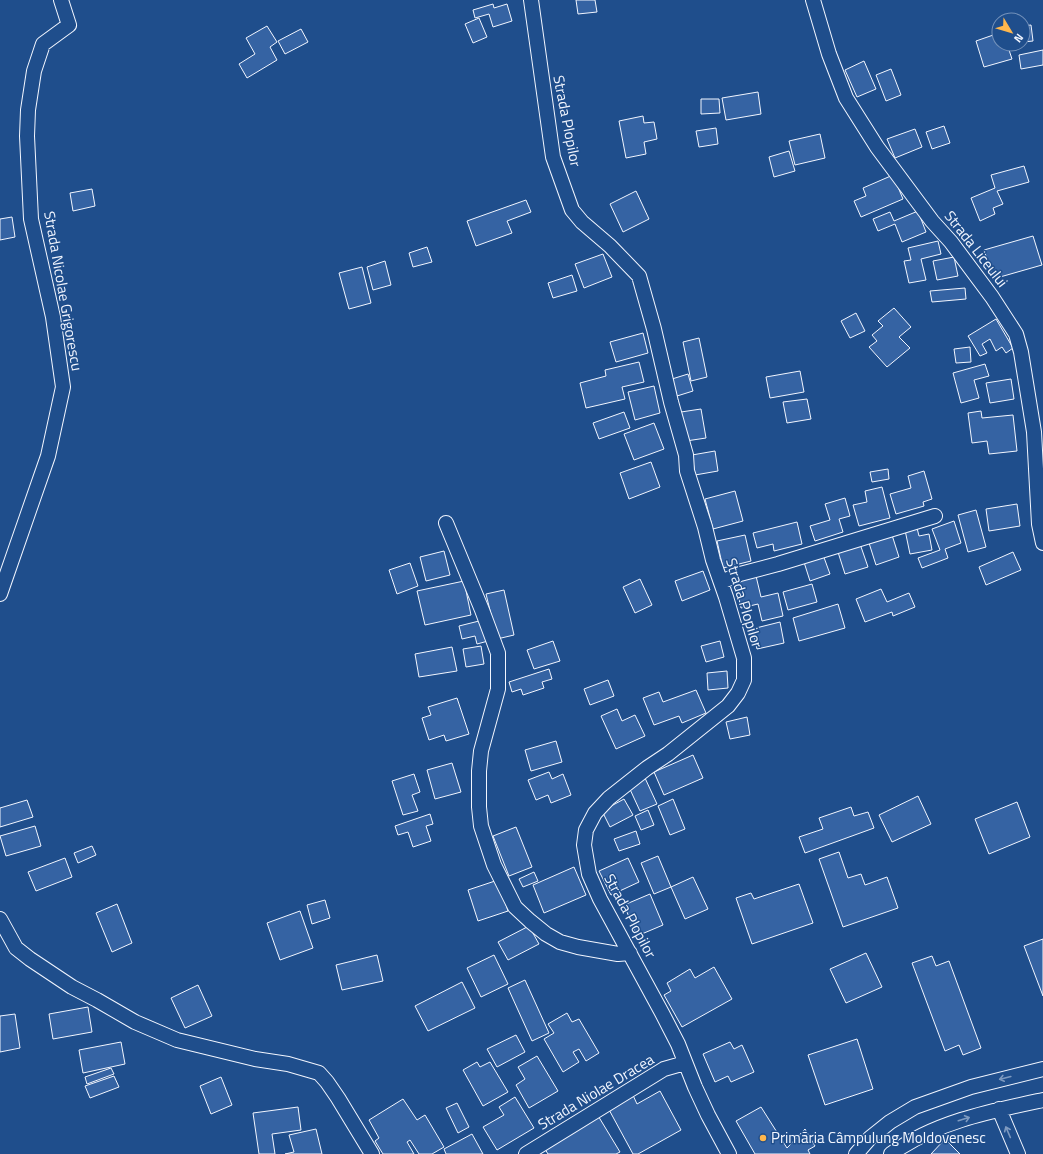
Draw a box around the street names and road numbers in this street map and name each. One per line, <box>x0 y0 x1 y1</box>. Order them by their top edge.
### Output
street label: Strada Plopilor <box>547 73 588 169</box>
street label: Strada Liceului <box>939 205 1014 292</box>
street label: Strada Nicolae Grigorescu <box>38 209 89 373</box>
street label: Strada Plopilor <box>720 555 769 651</box>
street label: Strada Plopilor <box>599 869 662 962</box>
street label: Strada Niolae Dracea <box>533 1048 659 1135</box>

